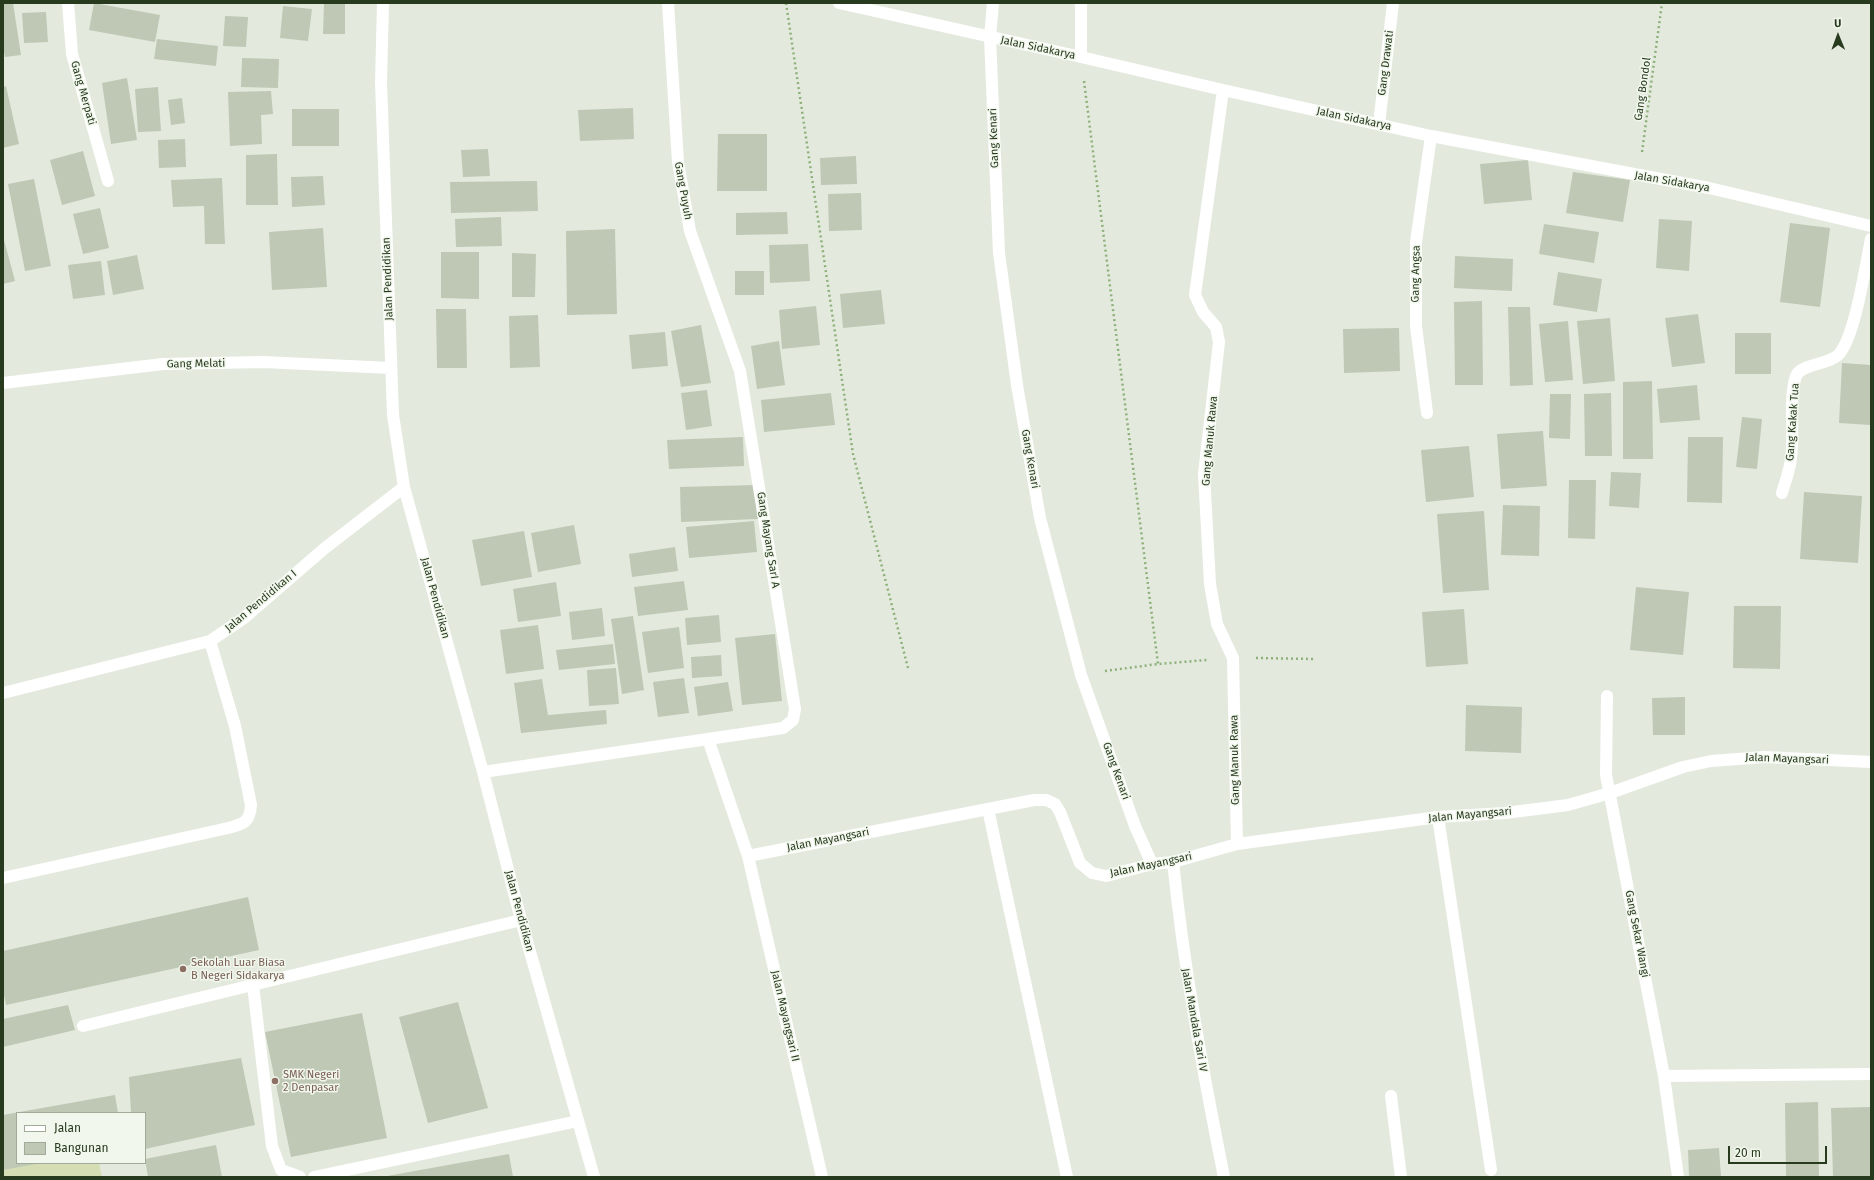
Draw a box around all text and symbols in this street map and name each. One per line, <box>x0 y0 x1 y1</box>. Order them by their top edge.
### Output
north arrow <box>1818 16 1858 56</box>
text: U <box>1834 17 1841 30</box>
street label: Gang Drawati <box>1375 30 1397 96</box>
street label: Jalan Sidakarya <box>999 34 1077 62</box>
street label: Gang Bondol <box>1632 56 1654 122</box>
street label: Gang Merpati <box>68 59 98 127</box>
street label: Jalan Sidakarya <box>1315 105 1393 133</box>
street label: Gang Kenari <box>986 108 1002 168</box>
street label: Gang Puyuh <box>671 161 695 221</box>
street label: Jalan Sidakarya <box>1633 169 1711 195</box>
street label: Jalan Pendidikan <box>380 237 396 321</box>
street label: Gang Angsa <box>1409 245 1423 303</box>
street label: Gang Melati <box>166 357 226 371</box>
street label: Gang Kakak Tua <box>1784 383 1802 461</box>
street label: Gang Manuk Rawa <box>1199 396 1221 486</box>
street label: Gang Kenari <box>1018 428 1042 490</box>
street label: Gang Mayang SarI A <box>754 491 782 589</box>
street label: Jalan Pendidikan <box>418 556 452 640</box>
street label: Jalan Pendidikan I <box>222 567 300 635</box>
street label: Gang Manuk Rawa <box>1228 715 1242 805</box>
street label: Gang Kenari <box>1100 741 1132 801</box>
street label: Jalan Mayangsari <box>1745 751 1829 767</box>
street label: Jalan Mayangsari <box>1428 805 1512 825</box>
street label: Jalan Mayangsari <box>786 826 870 854</box>
street label: Jalan Mayangsari <box>1109 850 1193 880</box>
street label: Jalan Pendidikan <box>502 869 536 953</box>
street label: Gang Sekar Wangi <box>1622 889 1652 979</box>
place label: Sekolah Luar Biasa B Negeri Sidakarya <box>191 956 285 982</box>
marker: Sekolah Luar Biasa B Negeri Sidakarya <box>178 964 188 974</box>
street label: Jalan Mandala Sari IV <box>1178 967 1210 1073</box>
street label: Jalan Mayangsari II <box>768 969 802 1063</box>
place label: SMK Negeri 2 Denpasar <box>283 1068 339 1094</box>
marker: SMK Negeri 2 Denpasar <box>270 1076 280 1086</box>
legend <box>16 1112 146 1164</box>
text: Jalan <box>54 1121 81 1135</box>
scale bar <box>1730 1138 1829 1164</box>
text: Bangunan <box>54 1141 109 1155</box>
text: 20 m <box>1735 1146 1761 1160</box>

